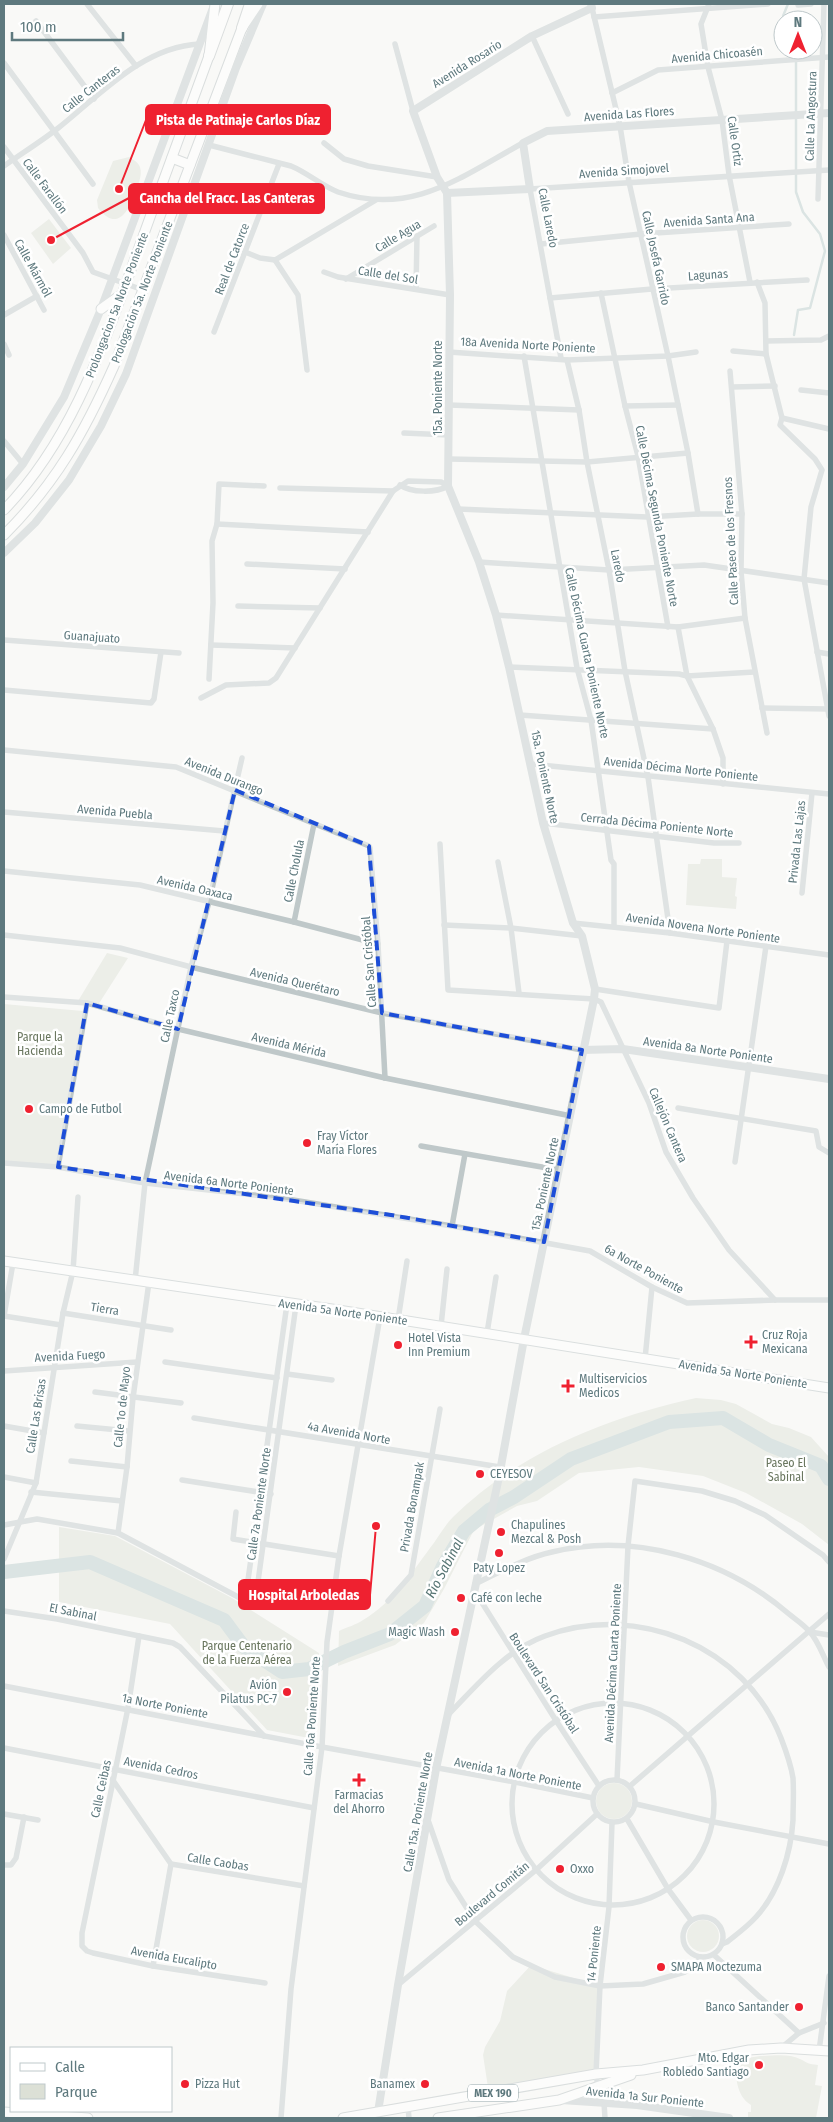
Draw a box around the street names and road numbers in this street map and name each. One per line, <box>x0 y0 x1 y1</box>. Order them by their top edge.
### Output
street label: Avenida Rosario <box>430 37 504 91</box>
street label: Avenida Chicoasén <box>671 44 763 66</box>
street label: Calle Canteras <box>59 62 123 116</box>
street label: Calle La Angostura <box>802 71 820 161</box>
street label: Avenida Las Flores <box>583 104 675 124</box>
street label: Calle Ortiz <box>725 115 745 167</box>
street label: Calle Farallón <box>20 156 70 216</box>
street label: Avenida Simojovel <box>579 161 669 181</box>
street label: Calle Laredo <box>535 187 561 249</box>
street label: Calle Josefa Garrido <box>639 209 673 307</box>
street label: Avenida Santa Ana <box>663 210 755 230</box>
street label: Calle Agua <box>373 217 423 255</box>
street label: Prologación 5a. Norte Poniente <box>108 219 176 365</box>
street label: Real de Catorce <box>212 221 252 297</box>
street label: Prolongacion 5a Norte Poniente <box>83 230 151 380</box>
street label: Calle Mármól <box>11 237 55 299</box>
street label: Calle del Sol <box>357 263 419 287</box>
street label: Lagunas <box>688 267 728 283</box>
street label: 18a Avenida Norte Poniente <box>460 334 596 356</box>
street label: 15a. Poniente Norte <box>431 340 445 436</box>
street label: Calle Décima Segunda Poniente Norte <box>633 424 682 608</box>
street label: Calle Paseo de los Fresnos <box>721 477 741 605</box>
street label: Laredo <box>608 548 628 584</box>
street label: Calle Décima Cuarta Poniente Norte <box>562 566 612 740</box>
street label: Guanajuato <box>63 628 121 646</box>
street label: 15a. Poniente Norte <box>528 729 562 825</box>
street label: Avenida Durango <box>183 754 265 798</box>
street label: Avenida Décima Norte Poniente <box>603 754 759 784</box>
street label: Privada Las Lajas <box>786 800 808 884</box>
street label: Avenida Puebla <box>77 802 153 822</box>
street label: Cerrada Décima Poniente Norte <box>580 810 734 840</box>
street label: Calle Cholula <box>281 838 307 904</box>
street label: Avenida Oaxaca <box>156 872 234 904</box>
street label: Avenida Novena Norte Poniente <box>625 910 781 946</box>
street label: Calle San Cristóbal <box>359 916 379 1008</box>
street label: Avenida Querétaro <box>249 965 341 999</box>
street label: Calle Taxco <box>158 988 182 1044</box>
street label: Avenida Mérida <box>250 1030 328 1060</box>
street label: Avenida 8a Norte Poniente <box>642 1034 774 1066</box>
street label: Callejón Cantera <box>646 1085 690 1165</box>
street label: 15a. Poniente Norte <box>528 1136 562 1232</box>
street label: Avenida 6a Norte Poniente <box>163 1168 295 1198</box>
street label: 6a Norte Poniente <box>602 1241 686 1297</box>
street label: Avenida 5a Norte Poniente <box>278 1296 408 1328</box>
street label: Tierra <box>90 1300 120 1318</box>
street label: Avenida Fuego <box>34 1347 106 1365</box>
street label: Avenida 5a Norte Poniente <box>678 1357 808 1391</box>
street label: Calle 1o de Mayo <box>111 1366 133 1448</box>
street label: Calle Las Brisas <box>23 1378 49 1454</box>
street label: 4a Avenida Norte <box>306 1419 392 1447</box>
street label: Calle 7a Poniente Norte <box>244 1447 274 1561</box>
street label: Privada Bonampak <box>397 1460 427 1553</box>
street label: Avenida Décima Cuarta Poniente <box>602 1583 624 1743</box>
street label: El Sabinal <box>48 1601 98 1623</box>
street label: Boulevard San Cristóbal <box>506 1630 582 1736</box>
street label: Calle 16a Poniente Norte <box>301 1656 323 1776</box>
street label: 1a Norte Poniente <box>121 1691 209 1721</box>
street label: Calle 15a. Poniente Norte <box>401 1751 435 1873</box>
street label: Avenida Cedros <box>123 1754 199 1782</box>
street label: Avenida 1a Norte Poniente <box>453 1755 583 1793</box>
street label: Calle Ceibas <box>88 1759 114 1819</box>
street label: Calle Caobas <box>186 1850 250 1874</box>
street label: Boulevard Comitán <box>452 1859 532 1929</box>
street label: 14 Poniente <box>584 1925 604 1983</box>
street label: Avenida Eucalipto <box>130 1944 218 1972</box>
road number: MEX 190 <box>468 2084 518 2102</box>
street label: Avenida 1a Sur Poniente <box>586 2084 705 2110</box>

